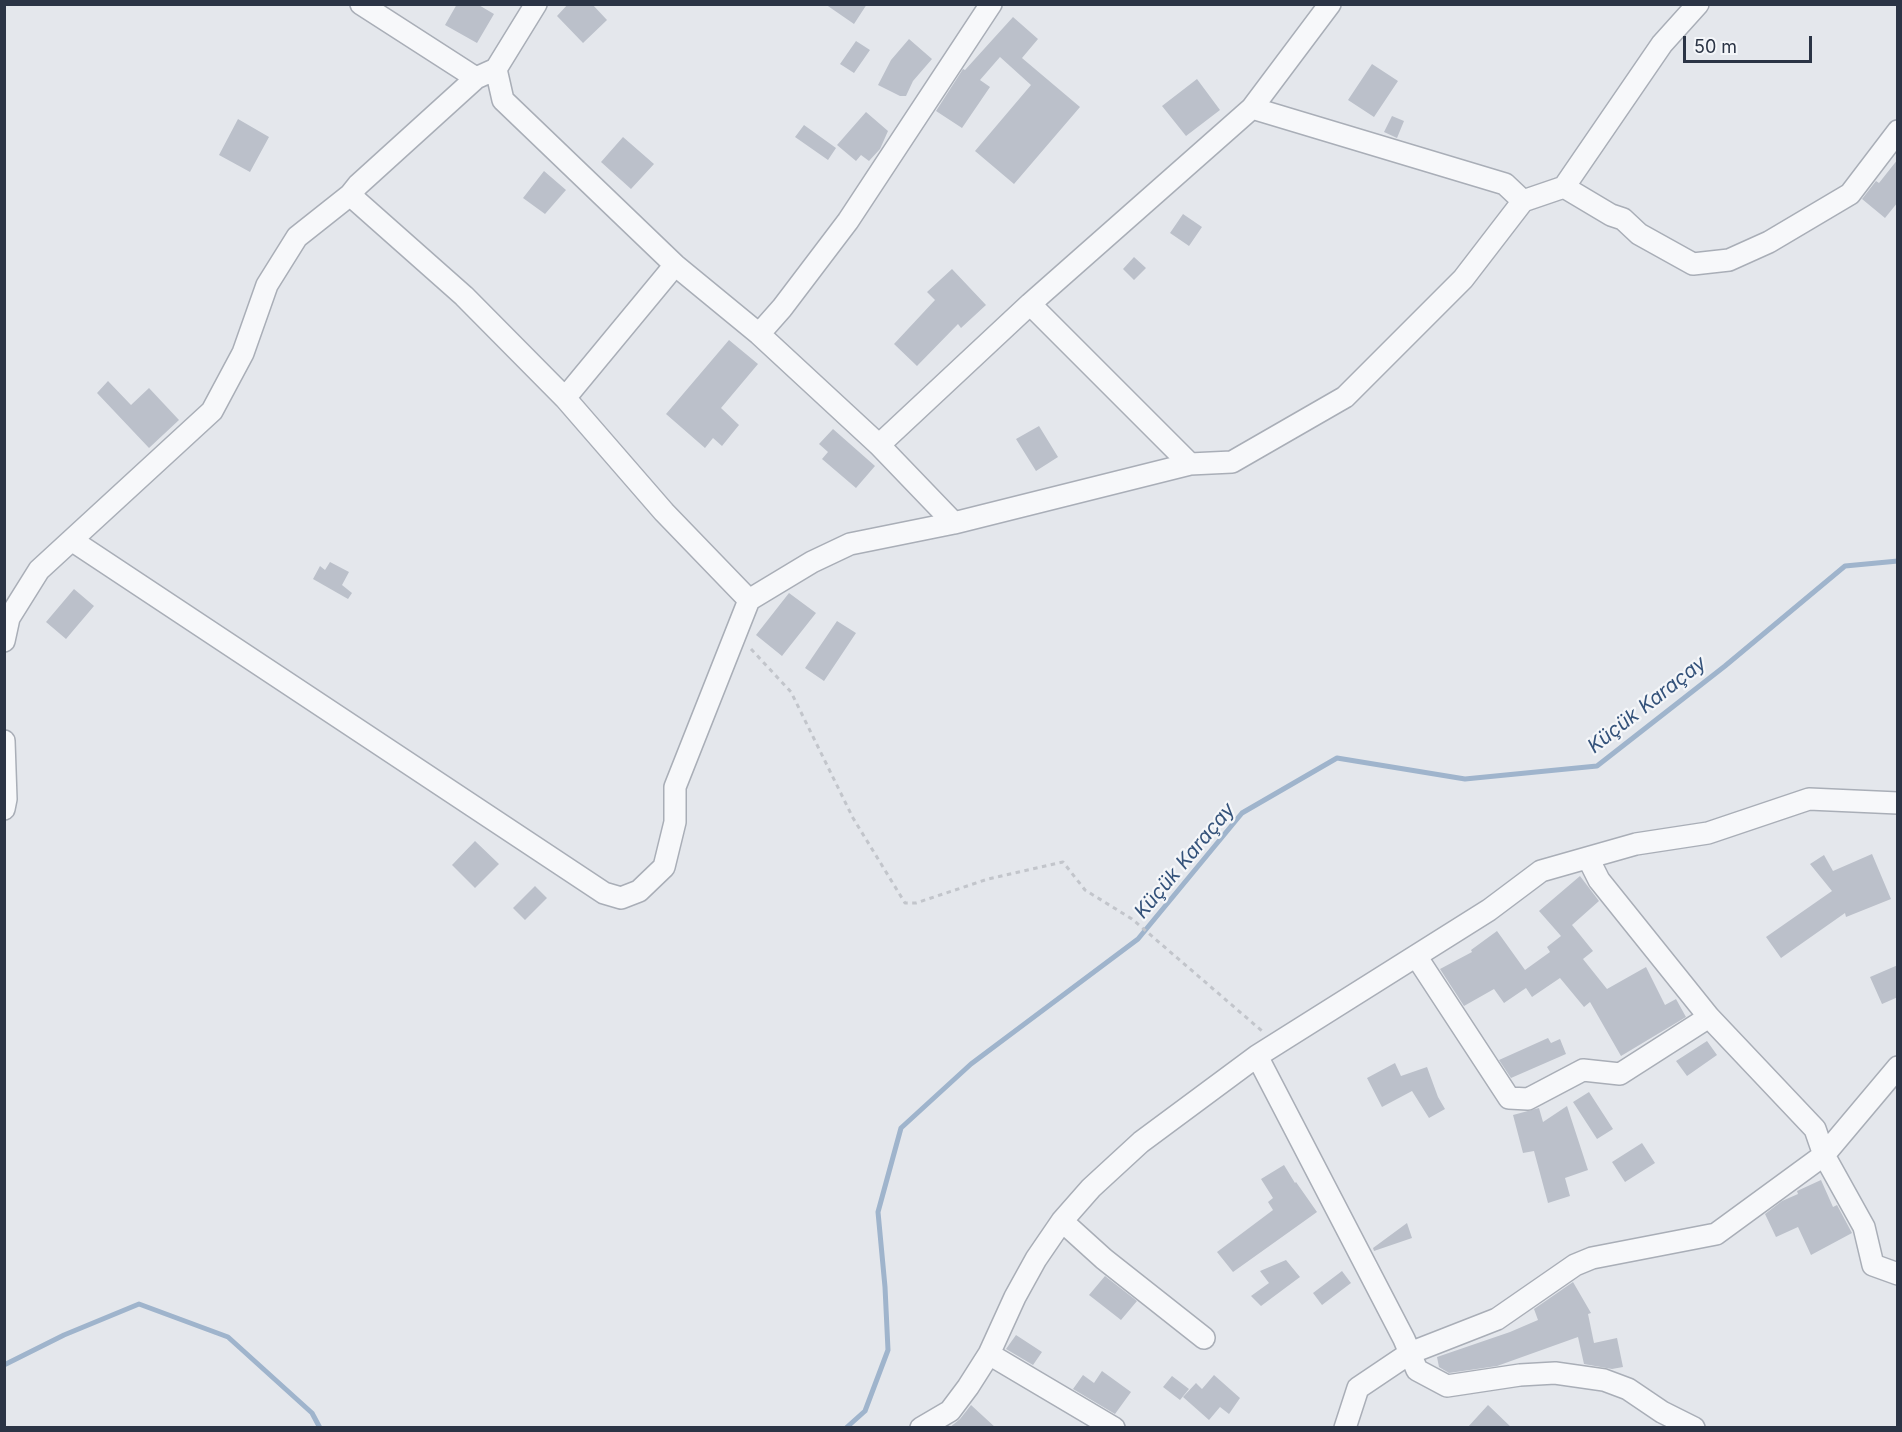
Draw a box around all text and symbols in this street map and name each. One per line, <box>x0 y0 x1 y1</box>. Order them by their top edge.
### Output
scale bar <box>1686 24 1815 62</box>
text: 50 m <box>1694 36 1737 57</box>
water label: Küçük Karaçay <box>1583 651 1711 759</box>
water label: Küçük Karaçay <box>1130 798 1240 924</box>

